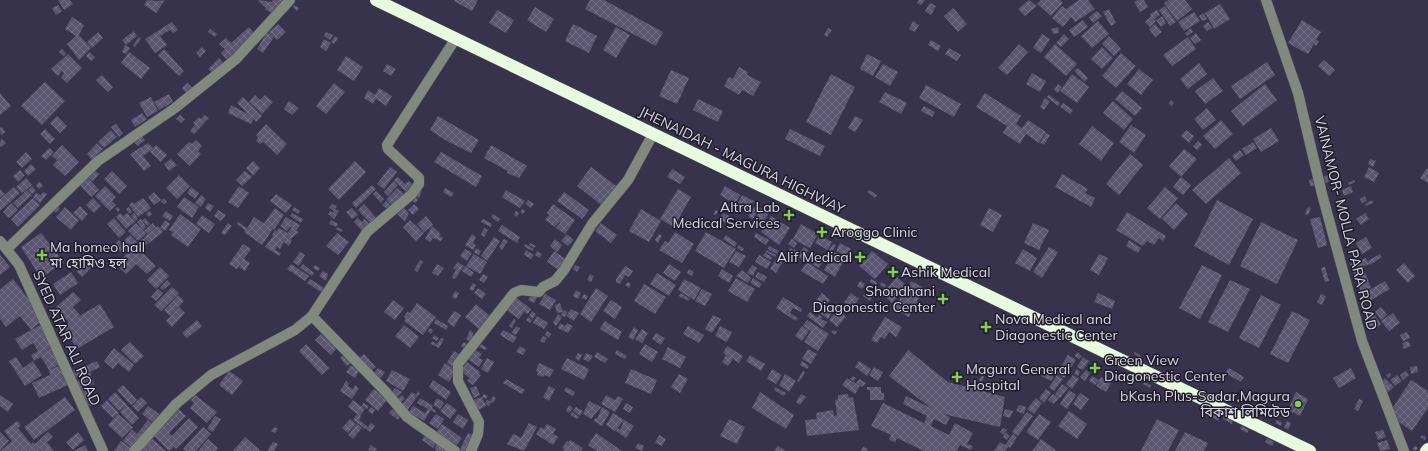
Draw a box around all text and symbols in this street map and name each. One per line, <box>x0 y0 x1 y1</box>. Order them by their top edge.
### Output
street label: JHENAIDAH - MAGURA HIGHWAY <box>636 102 848 218</box>
street label: VAINAMOR- MOLLA PARA ROAD <box>1311 114 1381 332</box>
place label: Altra Lab Medical Services <box>672 198 780 232</box>
marker: Altra Lab Medical Services <box>783 209 795 221</box>
place label: Aroggo Clinic <box>831 223 918 241</box>
marker: Aroggo Clinic <box>816 226 828 238</box>
place label: Ma homeo hall মা হোমিও হল <box>49 238 145 272</box>
place label: Alif Medical <box>777 248 852 266</box>
marker: Ma homeo hall মা হোমিও হল <box>37 250 47 260</box>
marker: Alif Medical <box>855 252 865 262</box>
place label: Ashik Medical <box>901 263 991 281</box>
marker: Ashik Medical <box>888 267 898 277</box>
street label: SYED ATAR ALI ROAD <box>29 268 105 408</box>
place label: Shondhani Diagonestic Center <box>812 282 936 316</box>
marker: Shondhani Diagonestic Center <box>938 294 948 304</box>
place label: Nova Medical and Diagonestic Center <box>995 310 1118 344</box>
marker: Nova Medical and Diagonestic Center <box>980 321 992 333</box>
place label: Green View Diagonestic Center <box>1104 351 1227 385</box>
place label: Magura General Hospital <box>966 360 1070 394</box>
marker: Green View Diagonestic Center <box>1089 362 1101 374</box>
marker: Magura General Hospital <box>951 371 963 383</box>
place label: bKash Plus-Sadar,Magura বিকাশ লিমিটেড <box>1120 387 1291 421</box>
marker: bKash Plus-Sadar,Magura বিকাশ লিমিটেড <box>1293 399 1303 409</box>

